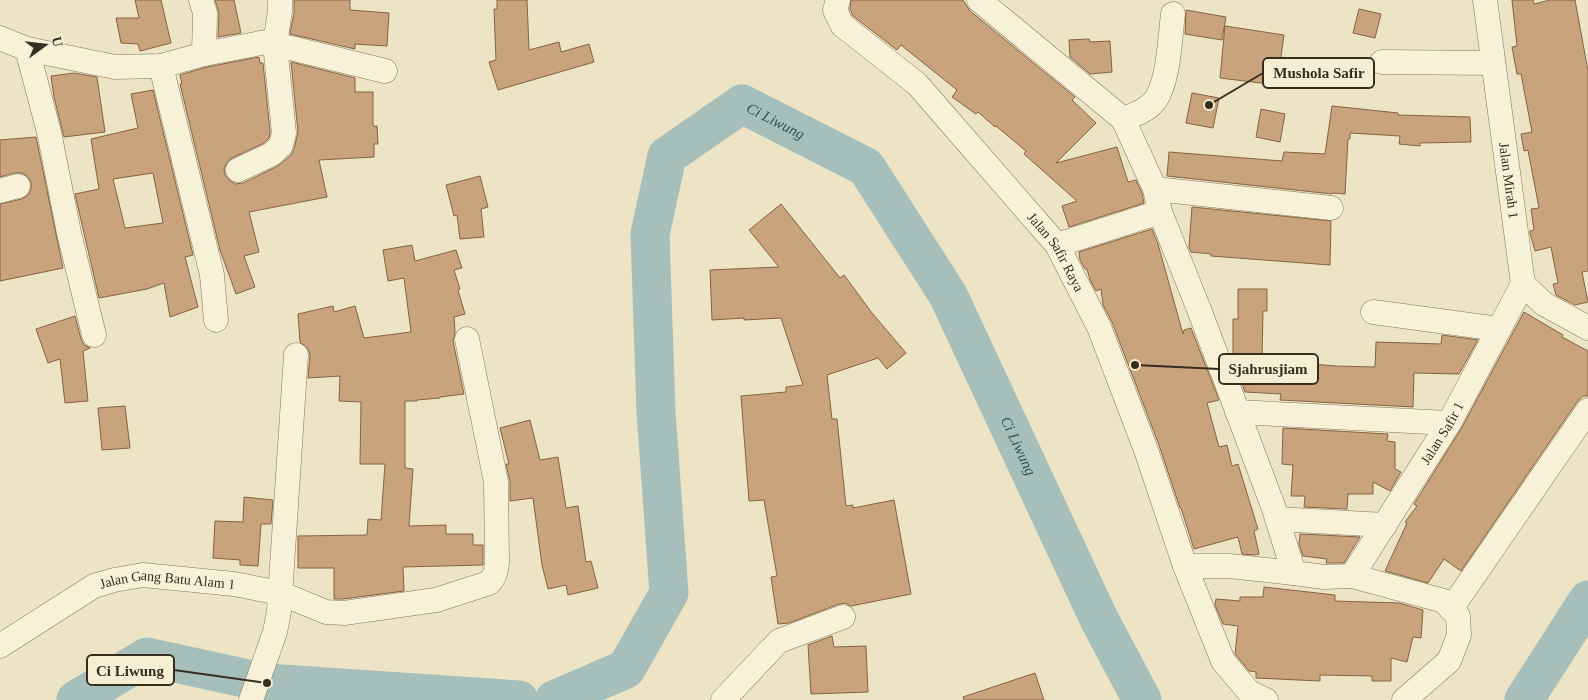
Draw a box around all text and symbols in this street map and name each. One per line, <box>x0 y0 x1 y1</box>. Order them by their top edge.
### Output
north arrow <box>20 20 70 70</box>
text: U <box>49 35 66 49</box>
callout: Mushola Safir <box>1263 58 1374 88</box>
text: Mushola Safir <box>1273 65 1365 81</box>
water label: Ci Liwung <box>744 100 808 143</box>
street label: Jalan Mirah 1 <box>1496 141 1521 220</box>
street label: Jalan Safir Raya <box>1024 210 1087 295</box>
callout: Sjahrusjiam <box>1219 354 1318 384</box>
text: Sjahrusjiam <box>1228 361 1308 377</box>
street label: Jalan Safir 1 <box>1418 400 1467 467</box>
water label: Ci Liwung <box>998 414 1039 478</box>
street label: Jalan Gang Batu Alam 1 <box>98 568 236 592</box>
callout: Ci Liwung <box>87 655 174 685</box>
text: Ci Liwung <box>96 663 164 679</box>

